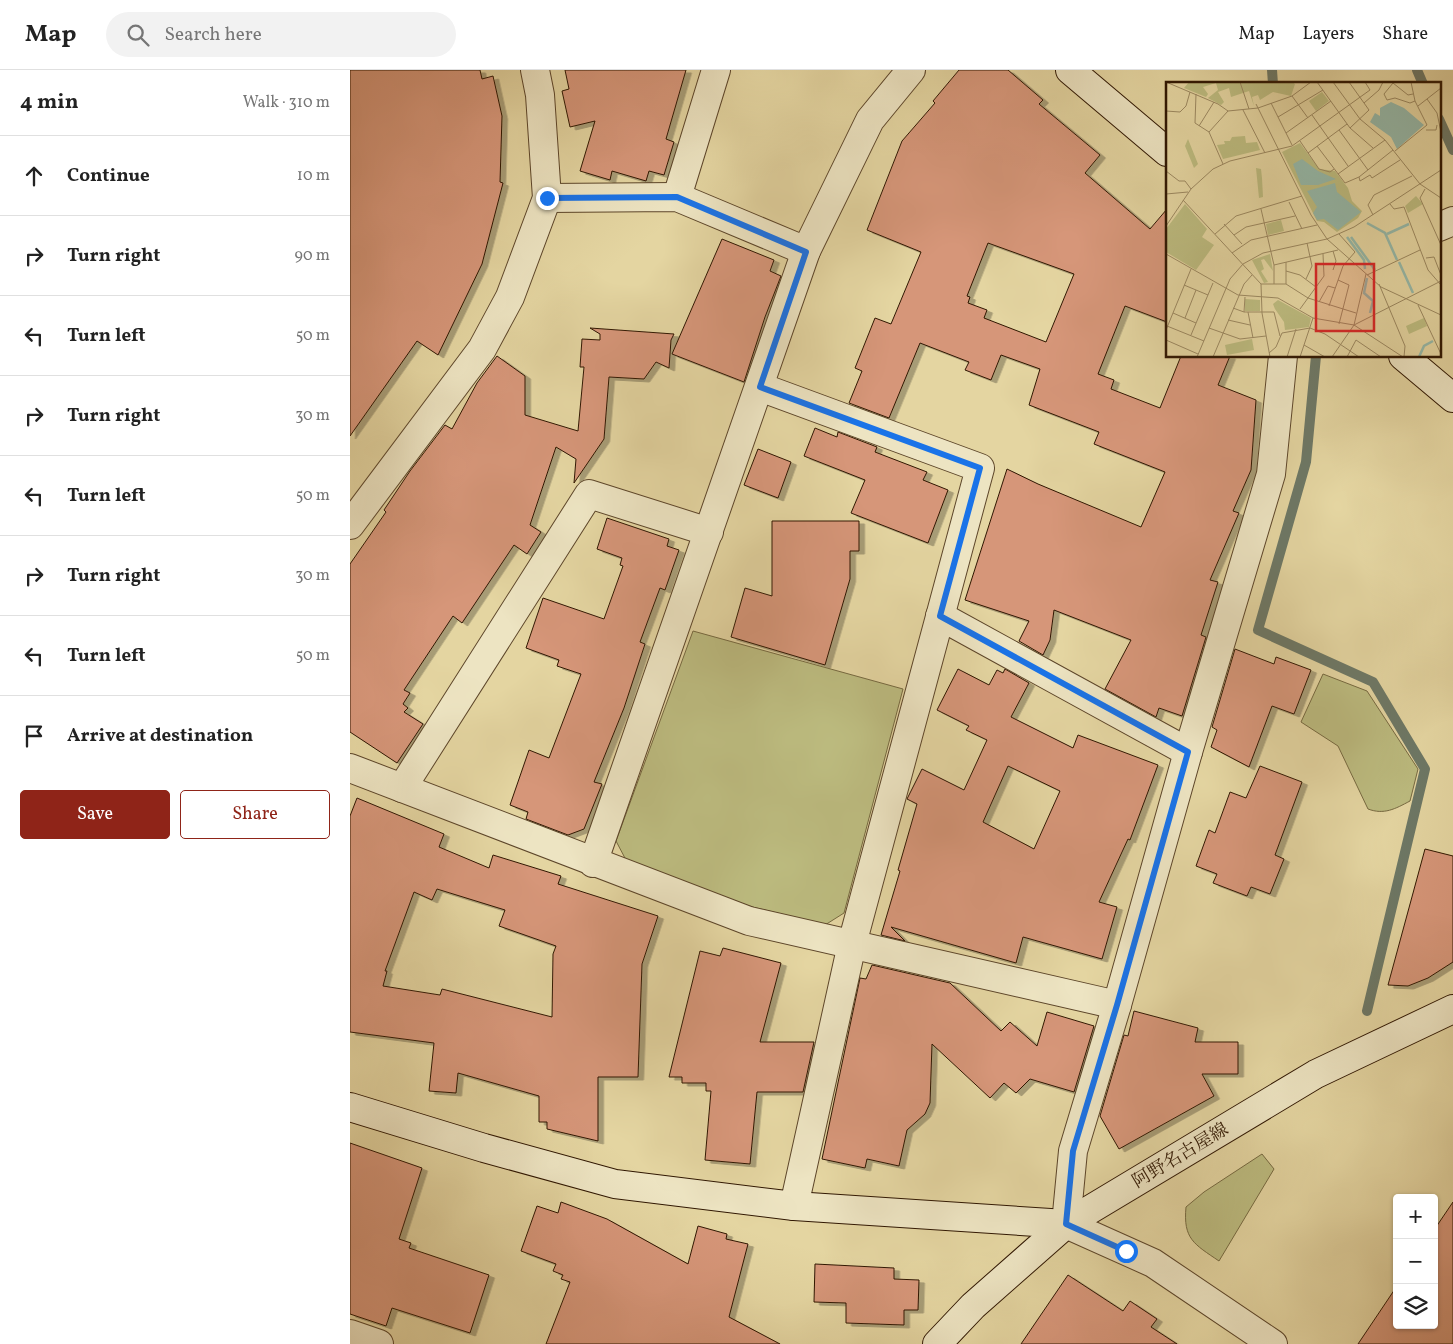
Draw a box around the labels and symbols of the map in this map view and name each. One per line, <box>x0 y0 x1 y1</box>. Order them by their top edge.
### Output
inset map <box>1166 82 1440 358</box>
route end <box>536 187 559 210</box>
street label: 阿野名古屋線 <box>1128 1118 1233 1195</box>
route start <box>1115 1240 1138 1263</box>

